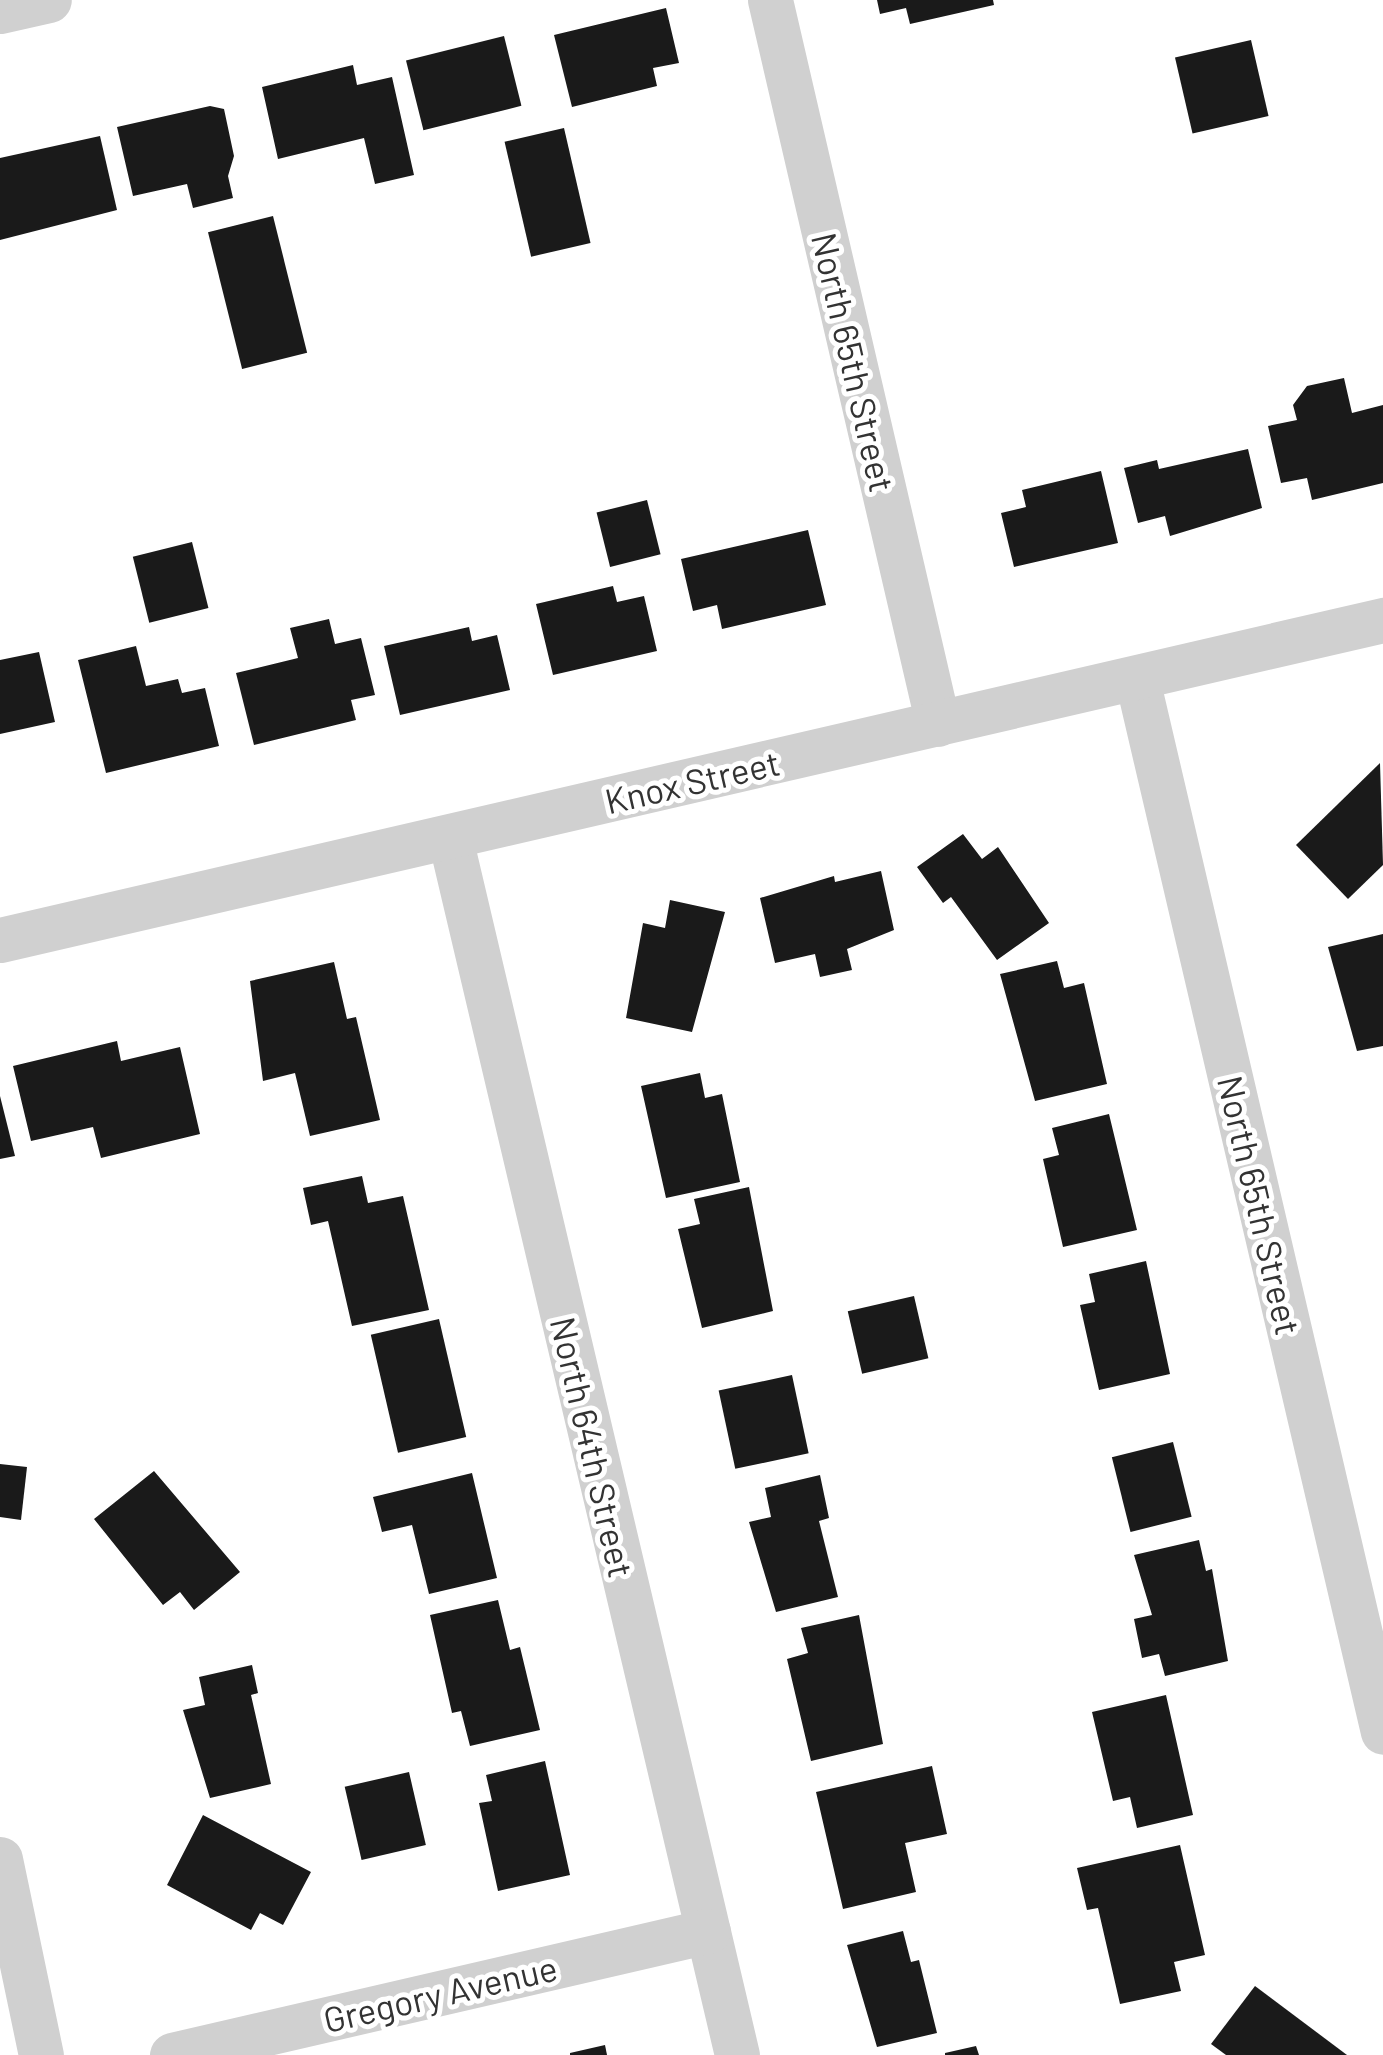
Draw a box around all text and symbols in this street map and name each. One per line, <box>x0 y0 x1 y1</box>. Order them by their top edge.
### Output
street label: North 65th Street <box>804 228 904 496</box>
street label: Knox Street <box>601 741 783 821</box>
street label: North 65th Street <box>1210 1071 1310 1339</box>
street label: North 64th Street <box>543 1313 643 1581</box>
street label: Gregory Avenue <box>319 1946 561 2040</box>

